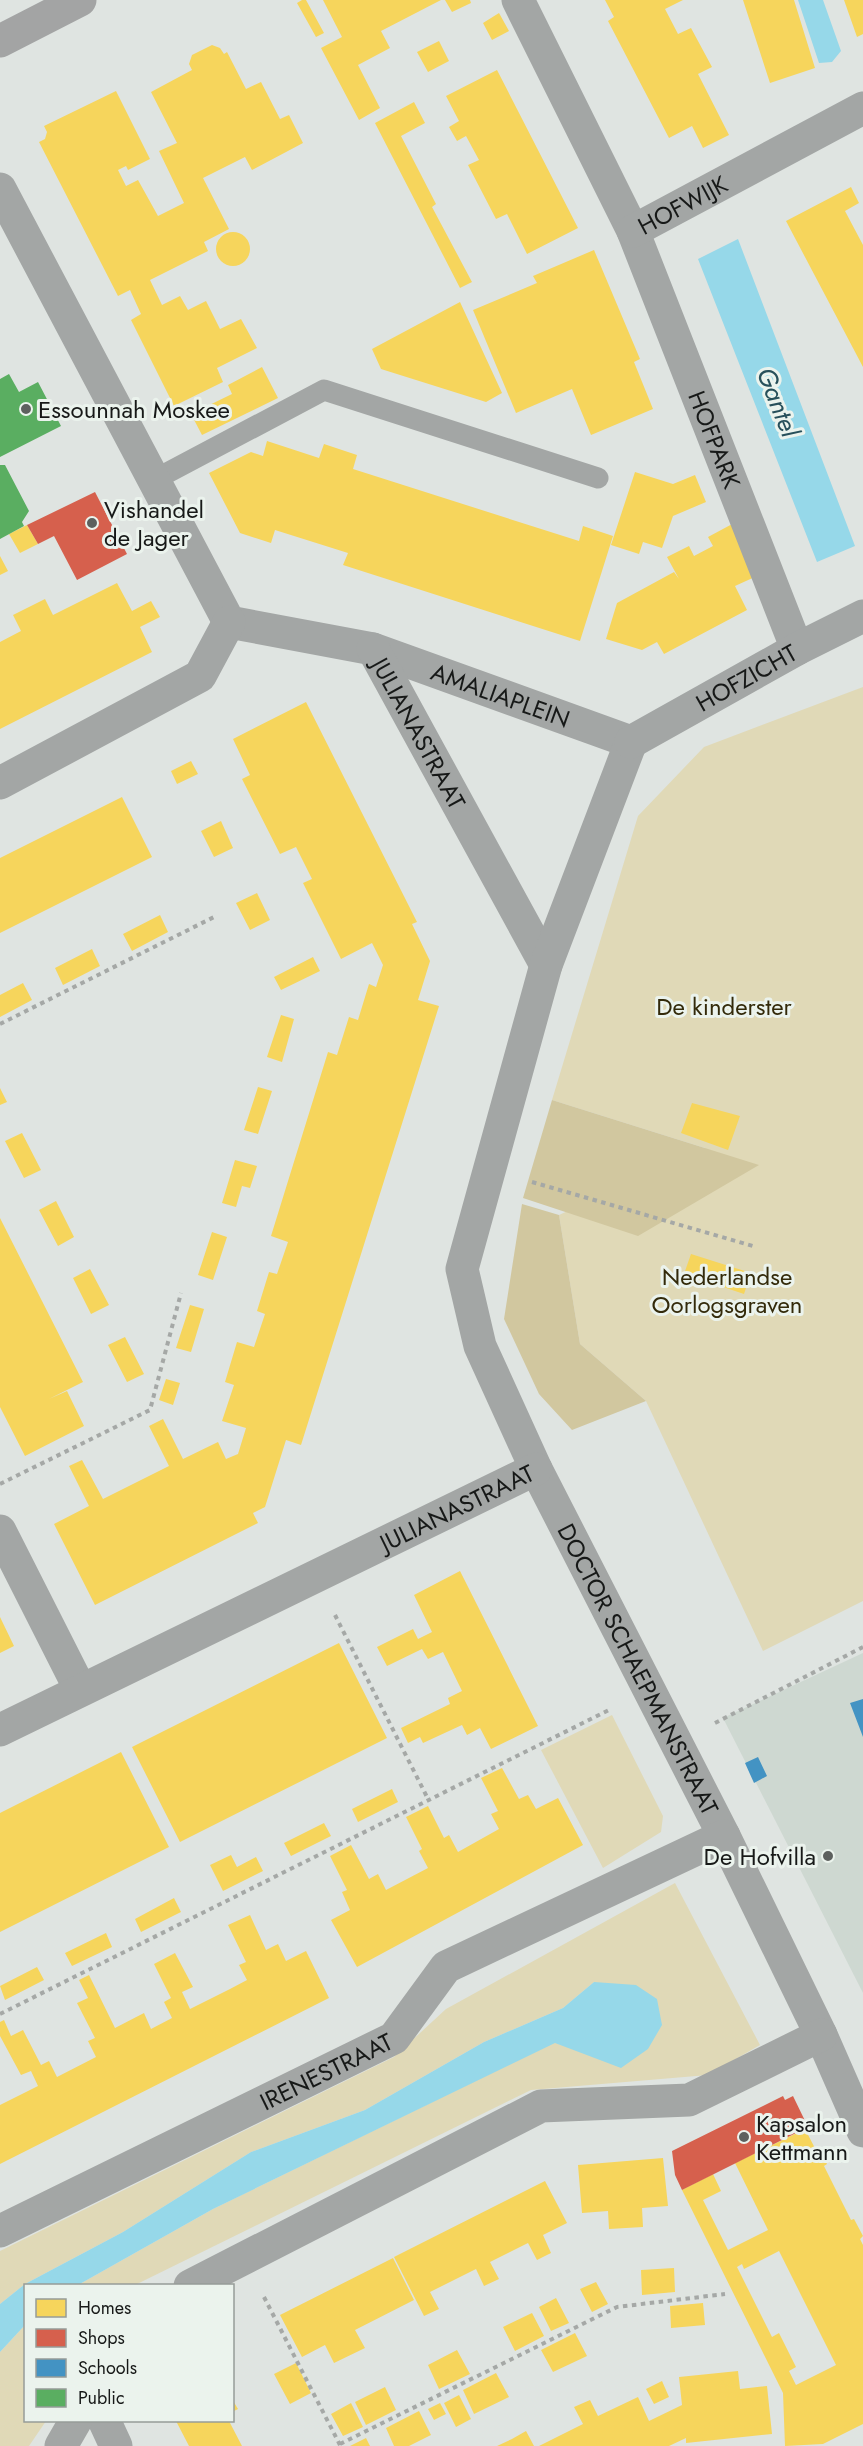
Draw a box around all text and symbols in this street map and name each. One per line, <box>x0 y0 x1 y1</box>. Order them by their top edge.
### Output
street label: HOFWIJK <box>631 166 734 243</box>
water label: Gantel <box>747 361 810 444</box>
street label: HOFPARK <box>680 385 750 494</box>
place label: Essounnah Moskee <box>38 392 230 427</box>
marker: Essounnah Moskee <box>19 402 33 416</box>
place label: Vishandel de Jager <box>104 492 204 555</box>
marker: Vishandel de Jager <box>85 516 99 530</box>
street label: HOFZICHT <box>689 635 803 720</box>
street label: JULIANASTRAAT <box>362 649 475 815</box>
street label: AMALIAPLEIN <box>426 654 575 736</box>
park label: De kinderster <box>656 989 793 1024</box>
park label: Nederlandse Oorlogsgraven <box>652 1259 802 1322</box>
street label: JULIANASTRAAT <box>371 1455 540 1561</box>
street label: DOCTOR SCHAEPMANSTRAAT <box>549 1517 728 1821</box>
place label: De Hofvilla <box>704 1839 816 1874</box>
marker: De Hofvilla <box>821 1849 835 1863</box>
street label: IRENESTRAAT <box>254 2024 398 2119</box>
place label: Kapsalon Kettmann <box>756 2106 848 2169</box>
marker: Kapsalon Kettmann <box>737 2130 751 2144</box>
legend <box>24 2284 234 2422</box>
text: Homes <box>78 2295 131 2321</box>
text: Shops <box>78 2325 125 2351</box>
text: Schools <box>78 2355 137 2381</box>
text: Public <box>78 2385 125 2411</box>

